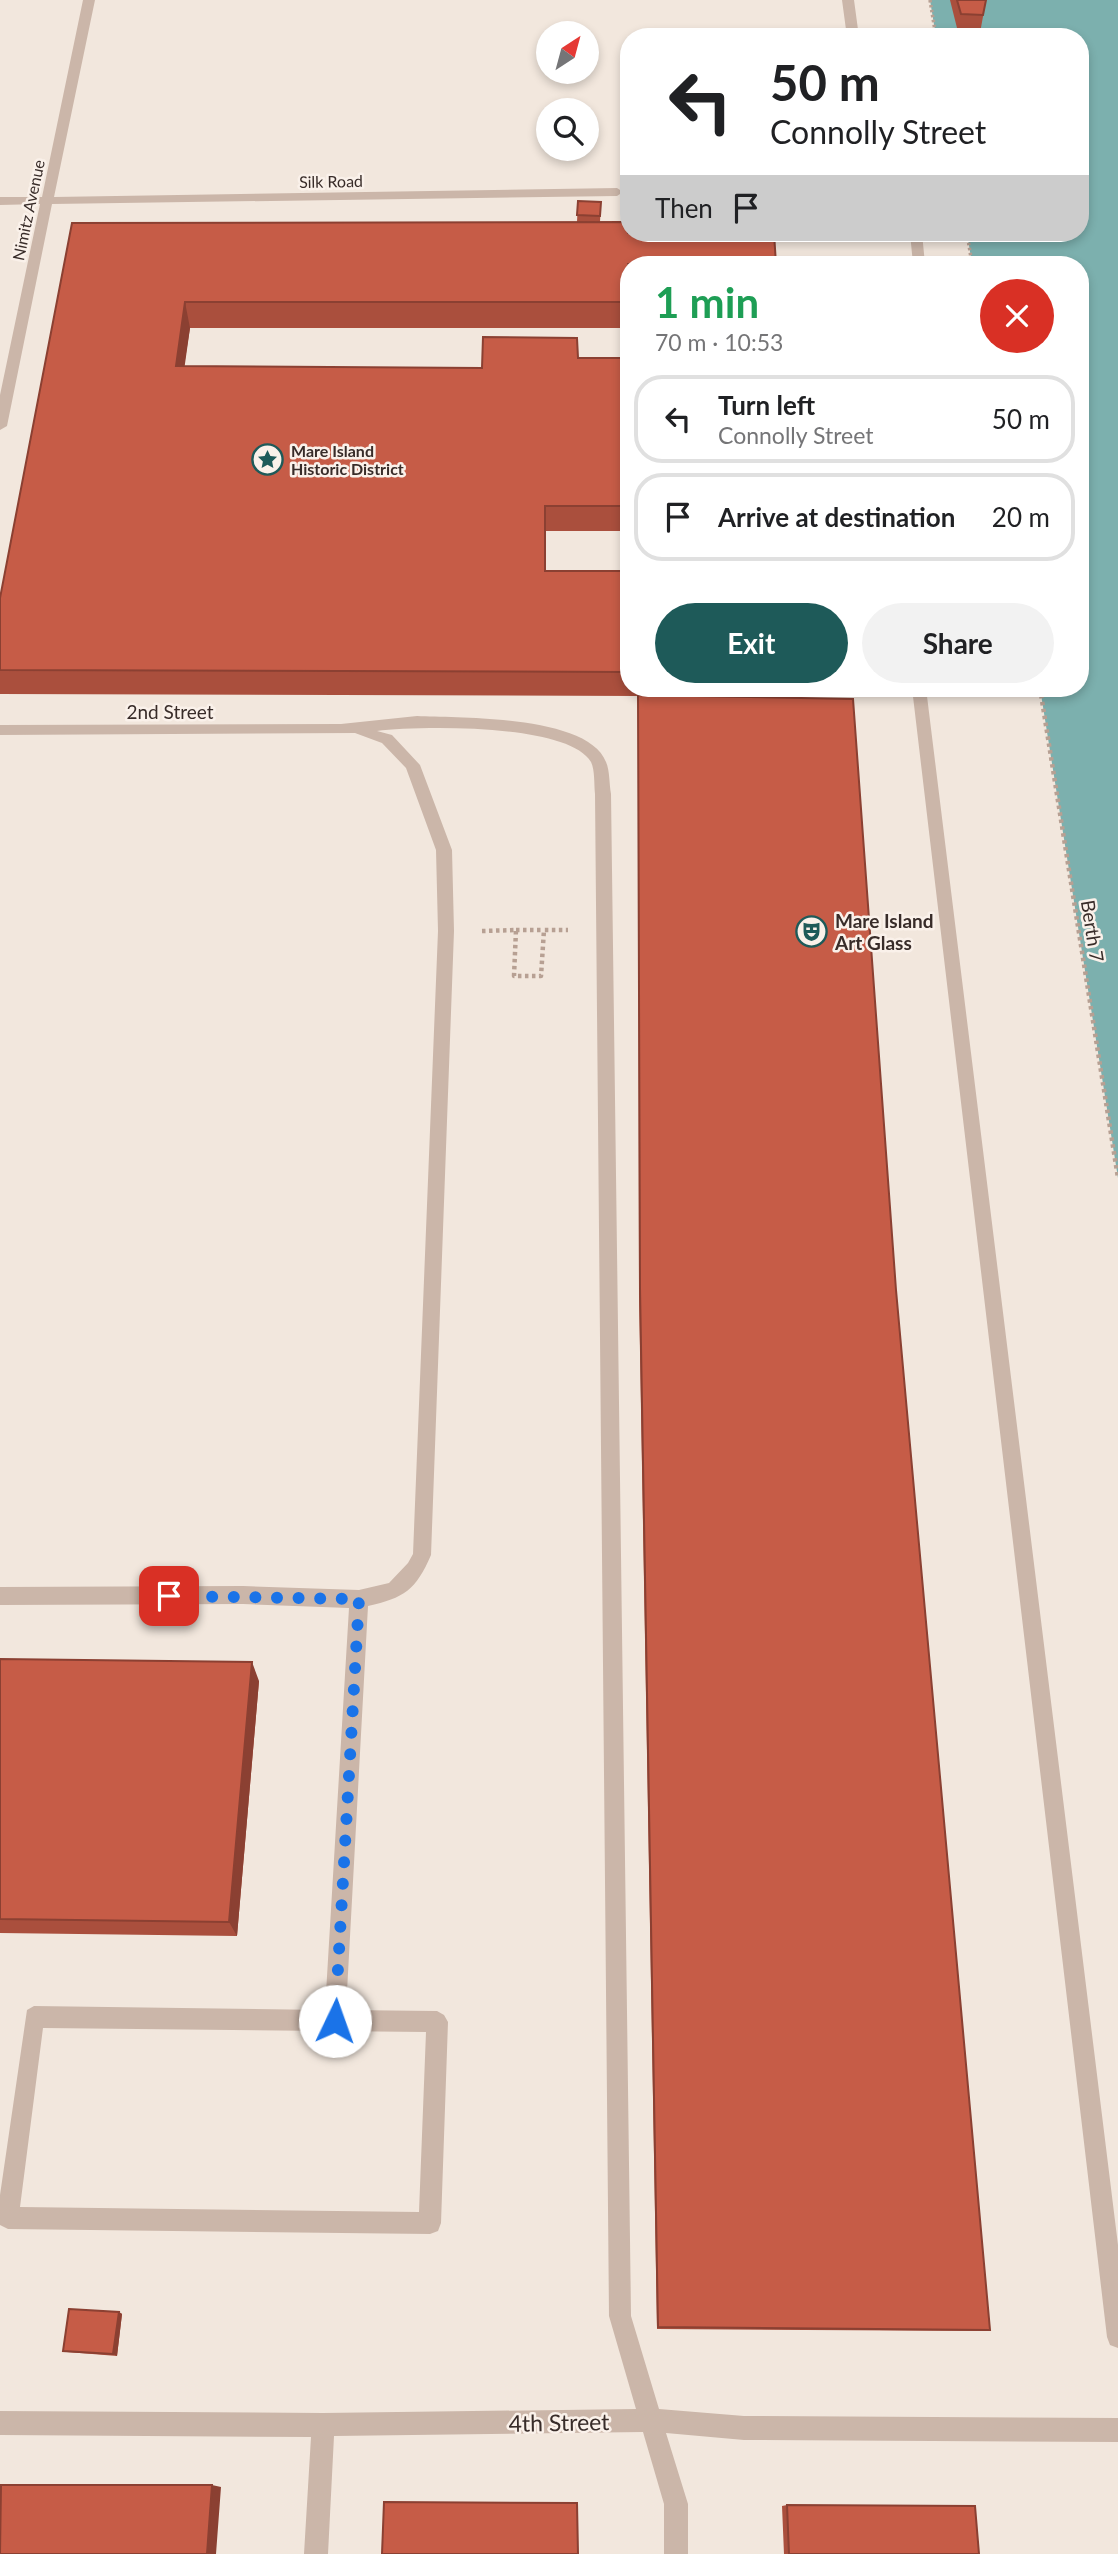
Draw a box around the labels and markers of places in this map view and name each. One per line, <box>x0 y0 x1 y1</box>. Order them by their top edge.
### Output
place label: Mare Island Historic District <box>291 441 404 478</box>
place icon: Mare Island Historic District <box>251 442 285 476</box>
place label: Mare Island Art Glass <box>834 909 934 954</box>
theatre icon: Mare Island Art Glass <box>795 914 829 948</box>
pin <box>139 1566 199 1626</box>

